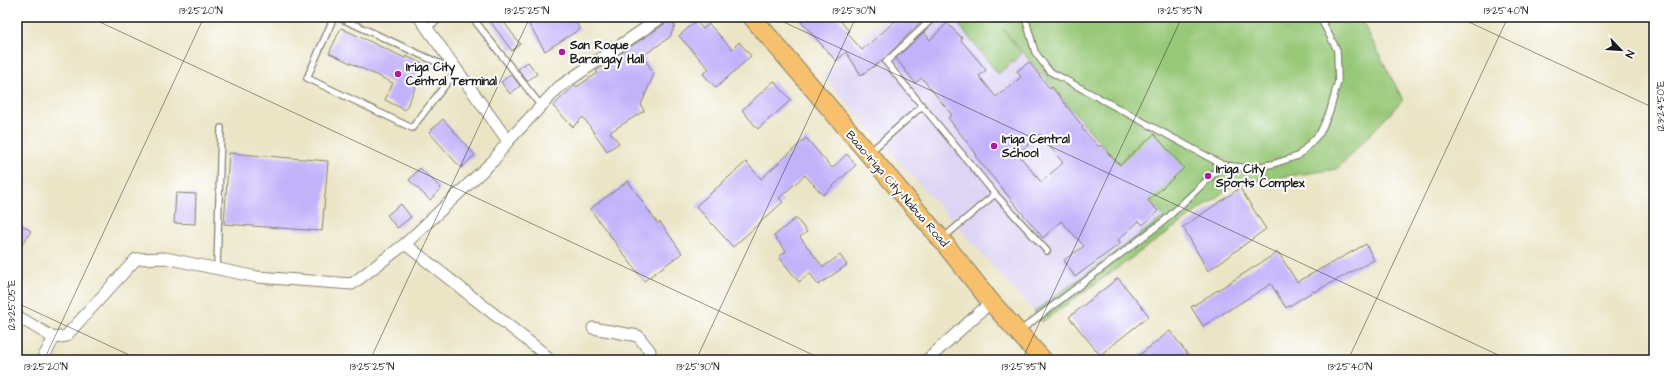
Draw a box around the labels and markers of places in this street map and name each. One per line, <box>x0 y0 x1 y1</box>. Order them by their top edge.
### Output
place label: San Roque Barangay Hall <box>569 37 644 70</box>
marker: San Roque Barangay Hall <box>557 47 567 57</box>
place label: Iriga City Central Terminal <box>406 59 497 90</box>
marker: Iriga City Central Terminal <box>393 69 403 79</box>
place label: Iriga Central School <box>1001 131 1070 162</box>
marker: Iriga Central School <box>989 141 999 151</box>
place label: Iriga City Sports Complex <box>1215 161 1305 193</box>
marker: Iriga City Sports Complex <box>1203 171 1213 181</box>

